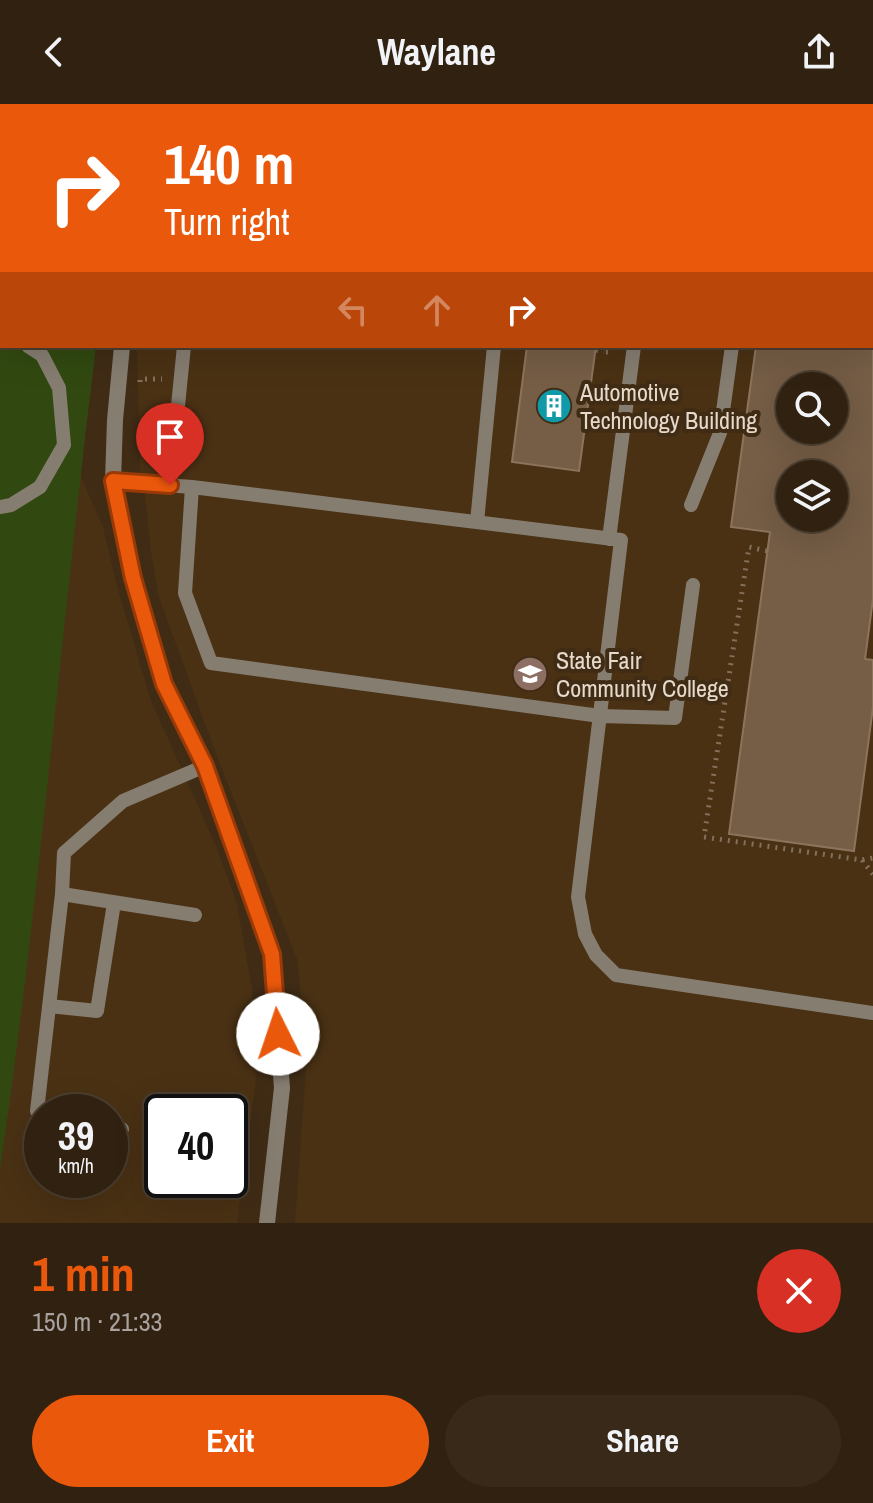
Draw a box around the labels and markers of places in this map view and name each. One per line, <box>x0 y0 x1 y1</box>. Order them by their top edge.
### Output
place label: Automotive Technology Building <box>579 376 757 436</box>
building icon: Automotive Technology Building <box>535 387 573 425</box>
pin <box>136 403 204 485</box>
place label: State Fair Community College <box>556 644 729 704</box>
school or university icon: State Fair Community College <box>511 655 549 693</box>

